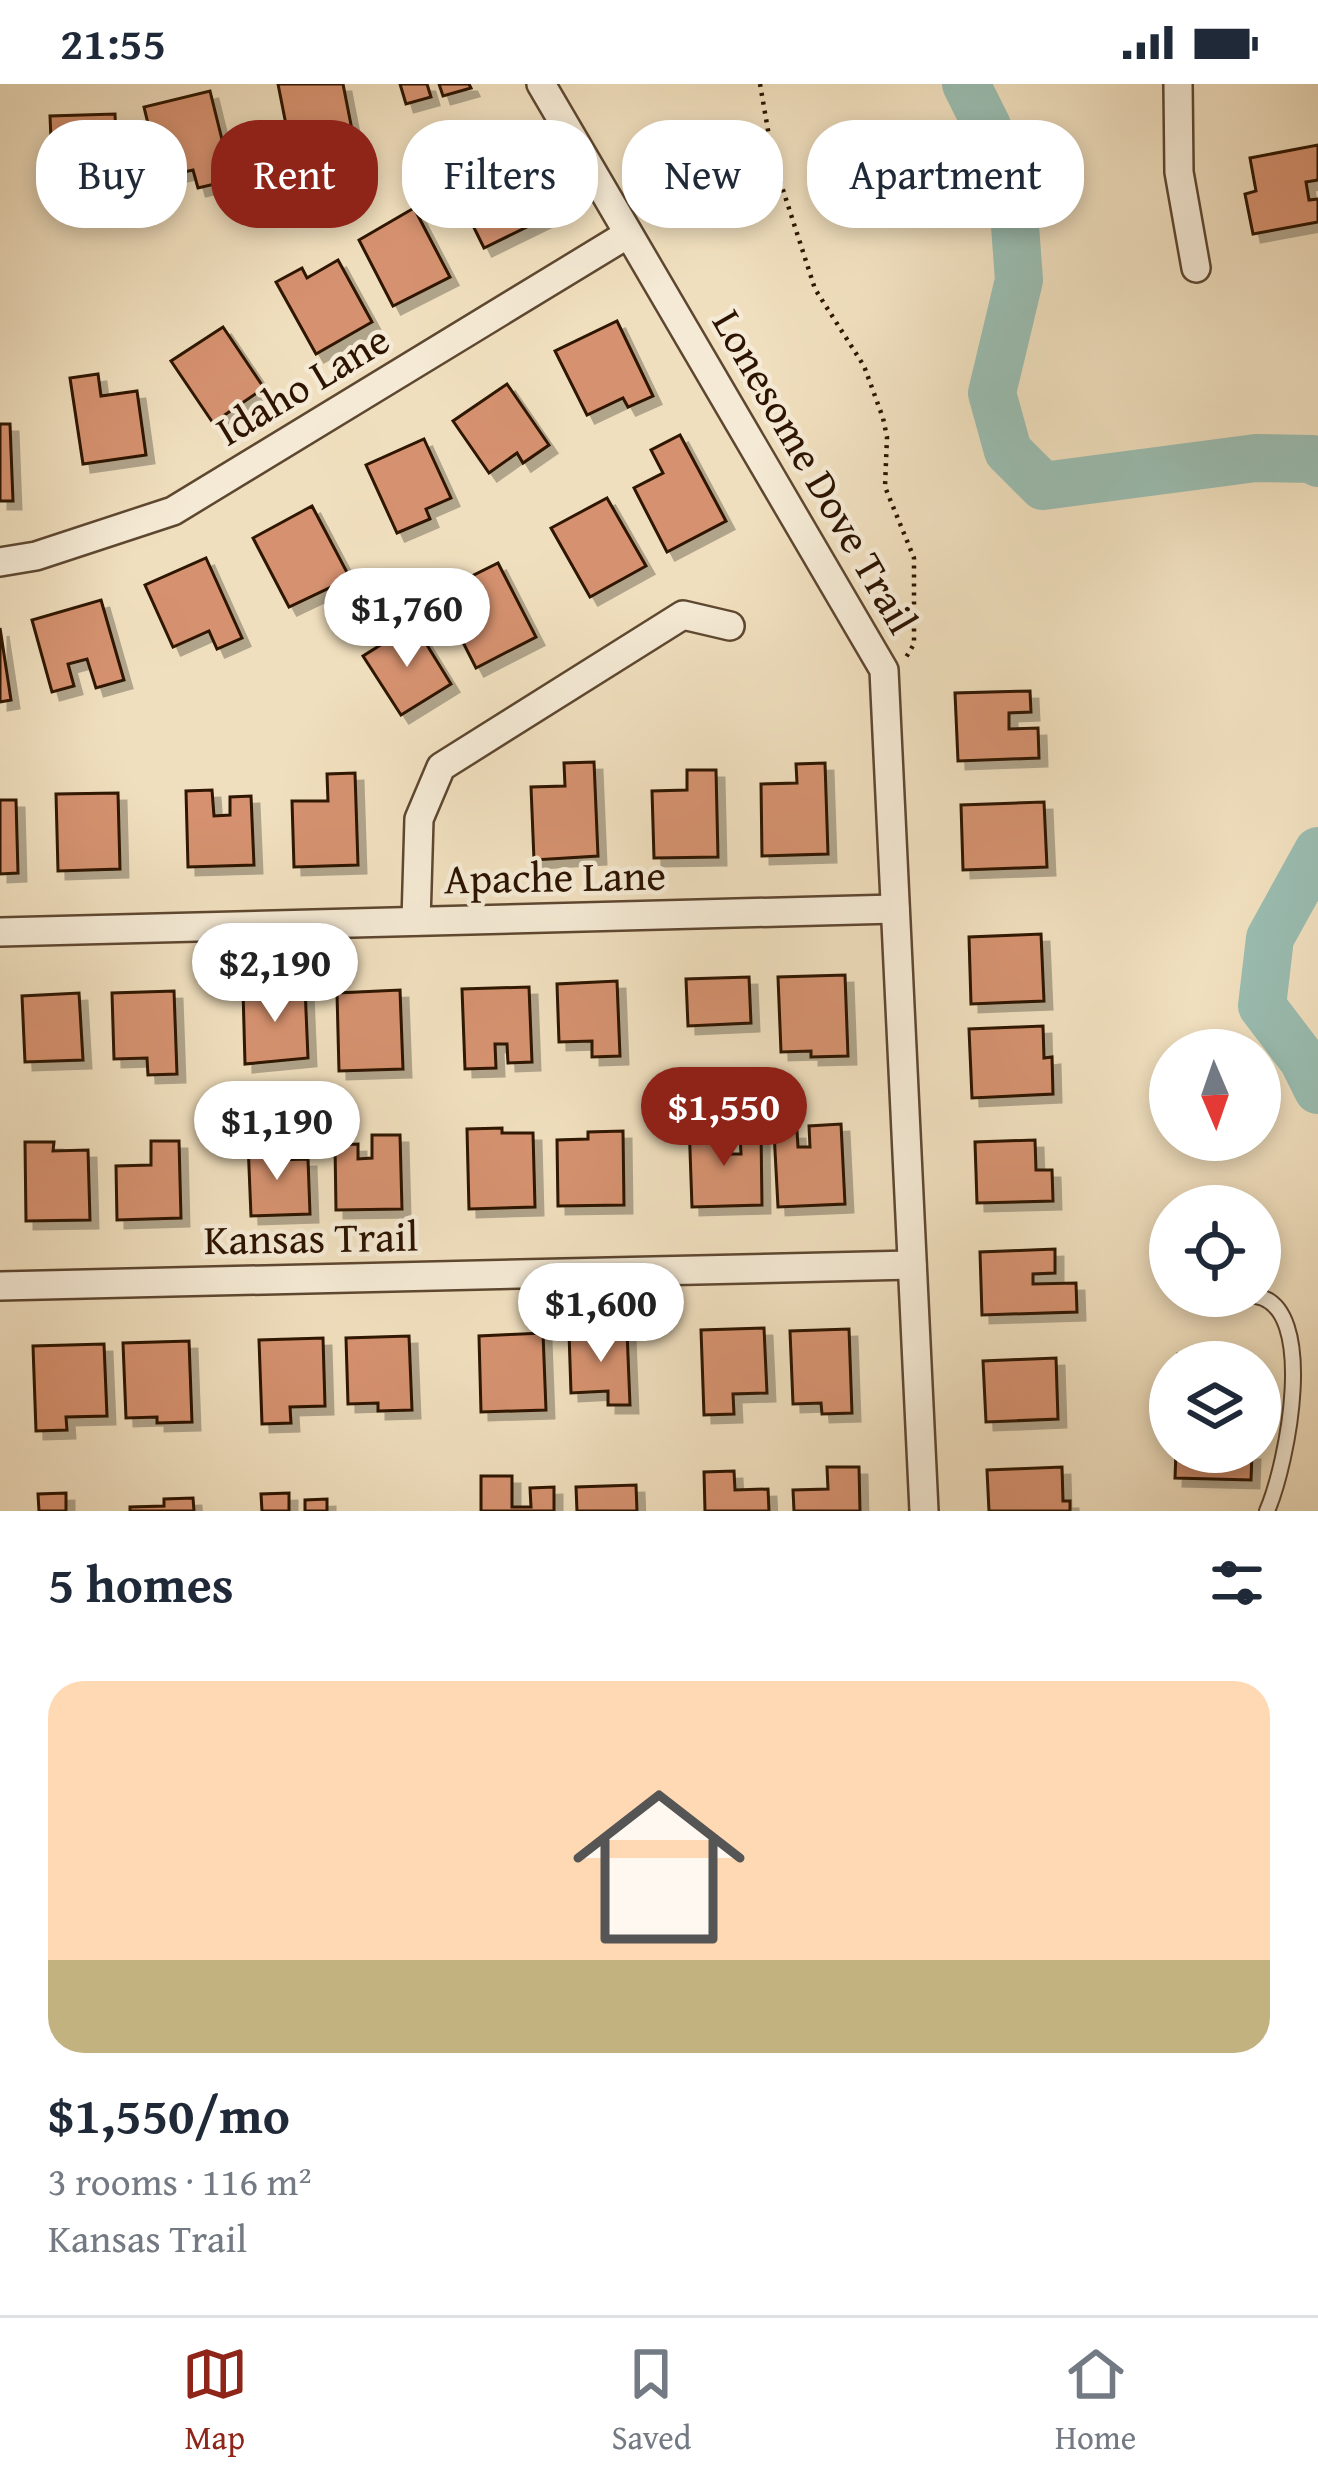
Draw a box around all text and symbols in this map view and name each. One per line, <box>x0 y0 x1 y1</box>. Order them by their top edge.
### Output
text: 21:55 <box>60 10 166 75</box>
chip: Buy <box>36 120 187 228</box>
chip: Rent <box>211 120 378 228</box>
chip: Filters <box>402 120 598 228</box>
chip: New <box>622 120 783 228</box>
chip: Apartment <box>807 120 1084 228</box>
street label: Lonesome Dove Trail <box>698 298 934 644</box>
street label: Idaho Lane <box>204 308 400 460</box>
pin: $1,760 <box>309 568 505 670</box>
text: $1,760 <box>351 578 463 635</box>
street label: Apache Lane <box>443 844 667 908</box>
pin: $2,190 <box>177 923 373 1025</box>
text: $2,190 <box>219 933 331 990</box>
north arrow <box>1149 1029 1281 1161</box>
map controls <box>1149 1029 1281 1473</box>
pin: $1,550 <box>626 1067 822 1169</box>
text: $1,550 <box>668 1077 780 1134</box>
pin: $1,190 <box>179 1081 375 1183</box>
text: $1,190 <box>221 1091 333 1148</box>
button: locate <box>1149 1185 1281 1317</box>
street label: Kansas Trail <box>203 1205 419 1269</box>
pin: $1,600 <box>503 1263 699 1365</box>
text: $1,600 <box>545 1273 657 1330</box>
button: layers <box>1149 1341 1281 1473</box>
text: 5 homes <box>48 1546 234 1621</box>
icon: filters <box>1204 1550 1270 1616</box>
icon: home <box>551 1759 767 1975</box>
text: $1,550/mo <box>48 2077 290 2152</box>
text: 3 rooms · 116 m² <box>48 2152 312 2209</box>
text: Kansas Trail <box>48 2209 247 2266</box>
tab: Map <box>182 2341 248 2461</box>
tab: Saved <box>611 2341 691 2461</box>
tab: Home <box>1055 2341 1136 2461</box>

